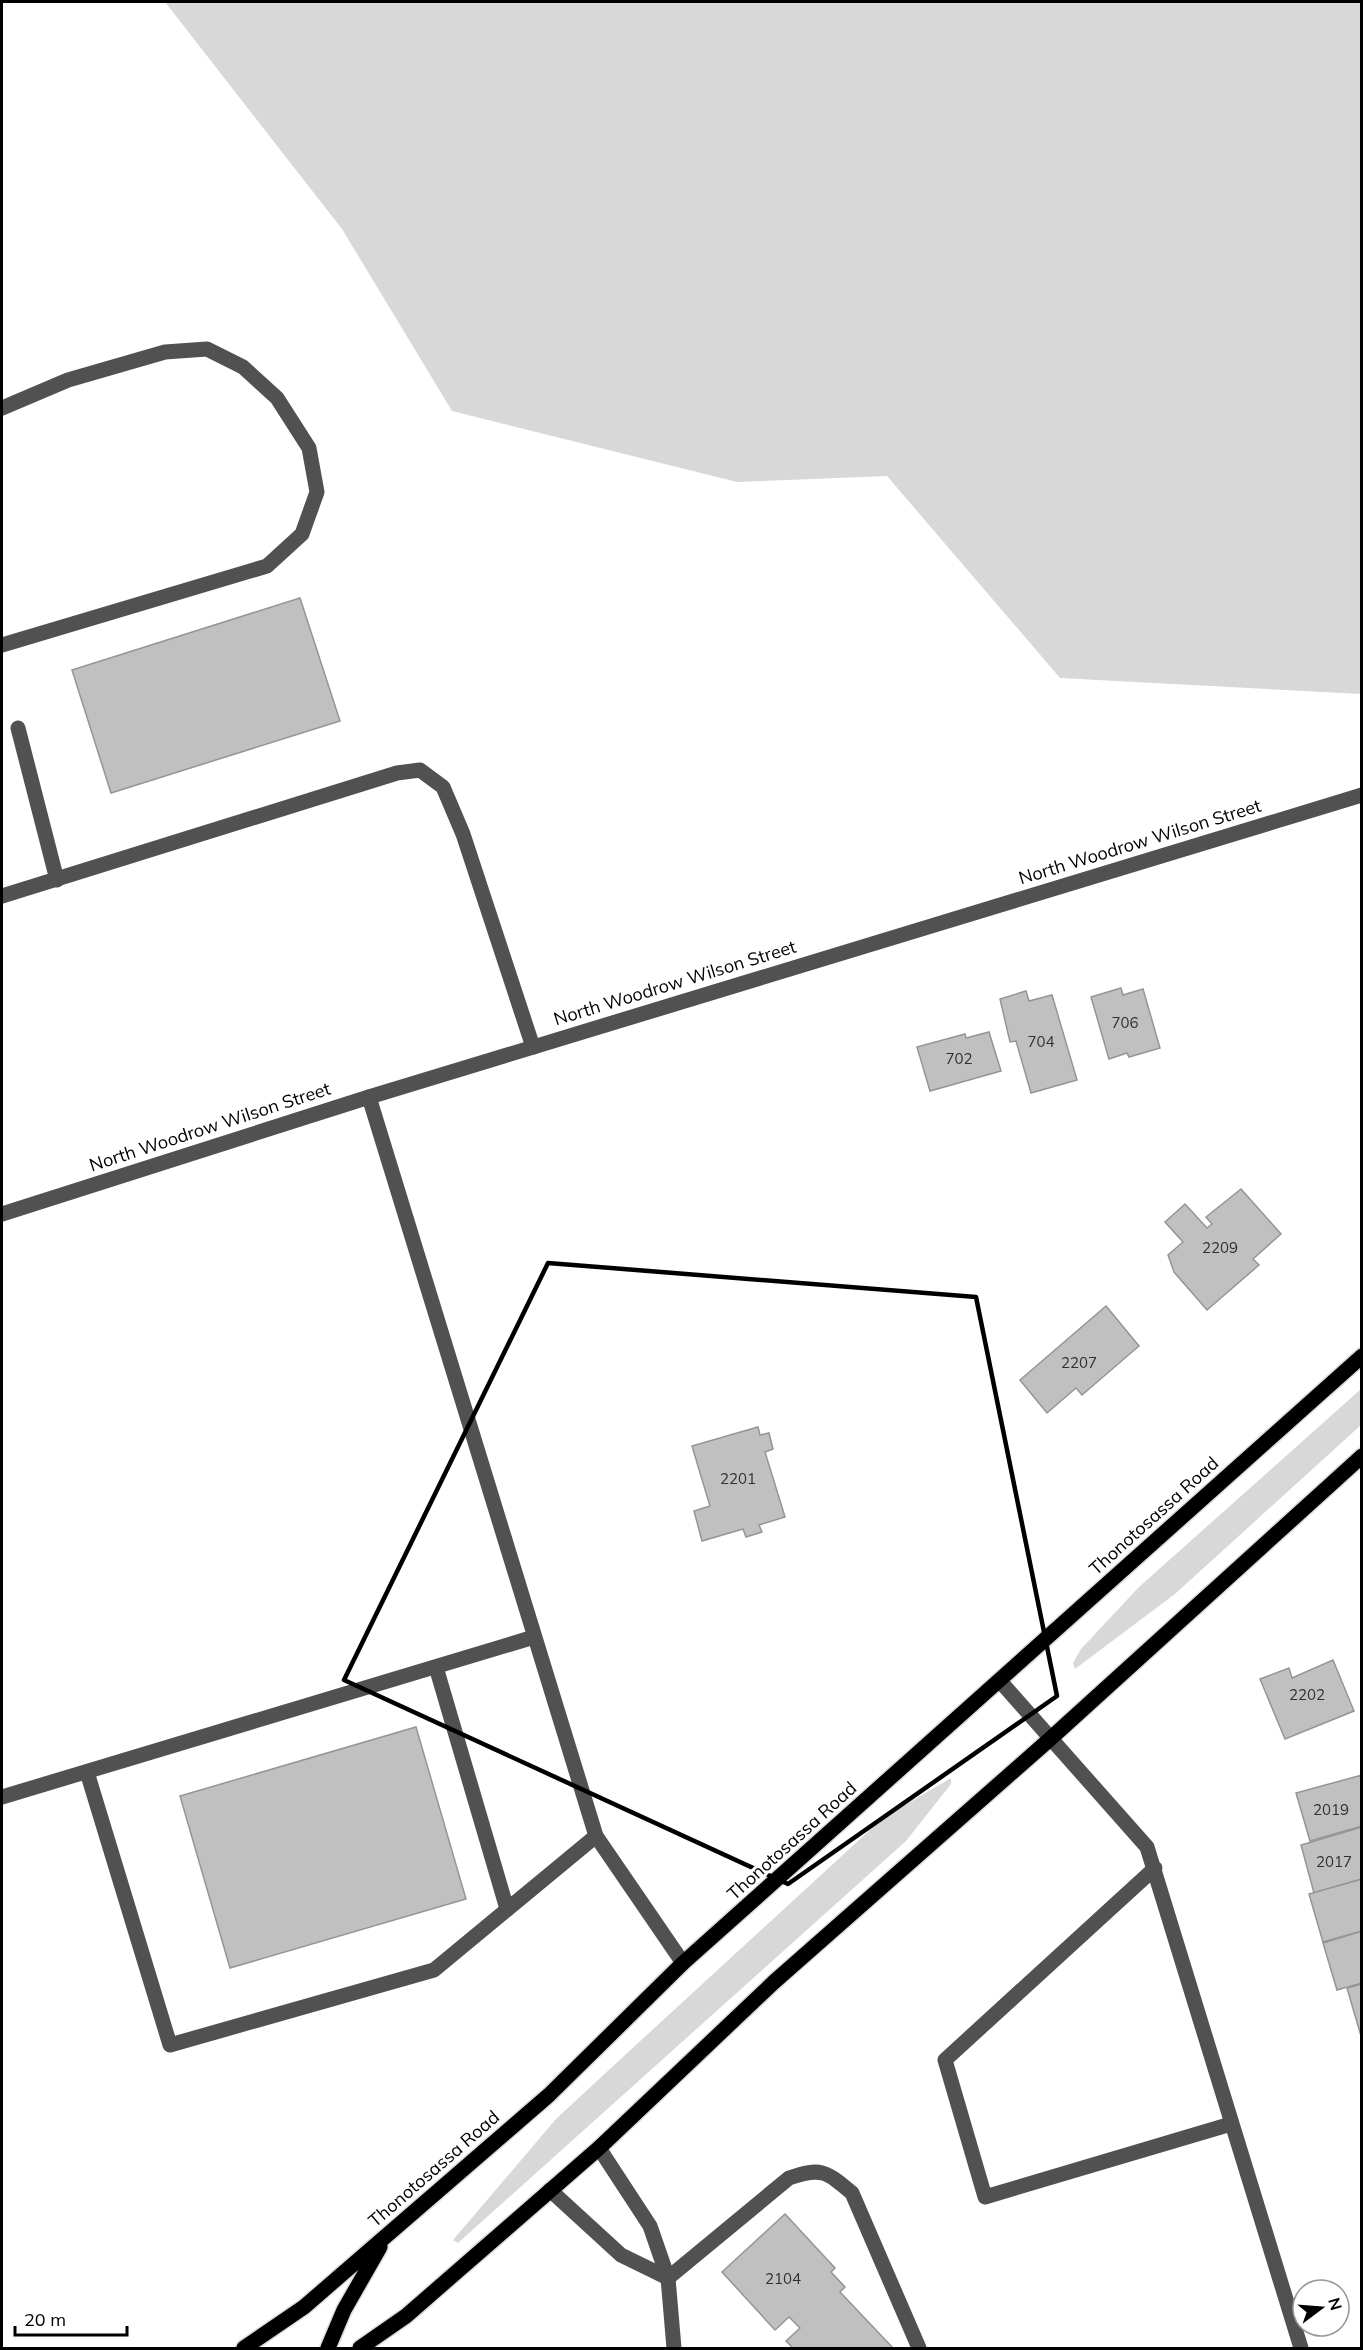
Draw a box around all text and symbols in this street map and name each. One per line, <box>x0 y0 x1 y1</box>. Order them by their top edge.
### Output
street label: North Woodrow Wilson Street <box>1016 794 1264 889</box>
street label: North Woodrow Wilson Street <box>551 935 799 1030</box>
house number: 706 <box>1111 1013 1139 1032</box>
house number: 704 <box>1027 1032 1055 1051</box>
house number: 702 <box>945 1049 973 1068</box>
street label: North Woodrow Wilson Street <box>86 1077 333 1176</box>
house number: 2209 <box>1202 1238 1238 1257</box>
house number: 2207 <box>1061 1353 1097 1372</box>
street label: Thonotosassa Road <box>1084 1451 1223 1580</box>
house number: 2201 <box>720 1469 756 1488</box>
house number: 2202 <box>1289 1685 1325 1704</box>
street label: Thonotosassa Road <box>722 1776 861 1905</box>
house number: 2019 <box>1313 1800 1349 1819</box>
house number: 2017 <box>1316 1852 1352 1871</box>
street label: Thonotosassa Road <box>363 2105 504 2232</box>
house number: 2104 <box>765 2269 801 2288</box>
north arrow <box>1291 2278 1351 2338</box>
text: N <box>1324 2295 1347 2312</box>
scale bar <box>15 2299 128 2337</box>
text: 20 m <box>24 2308 66 2331</box>

